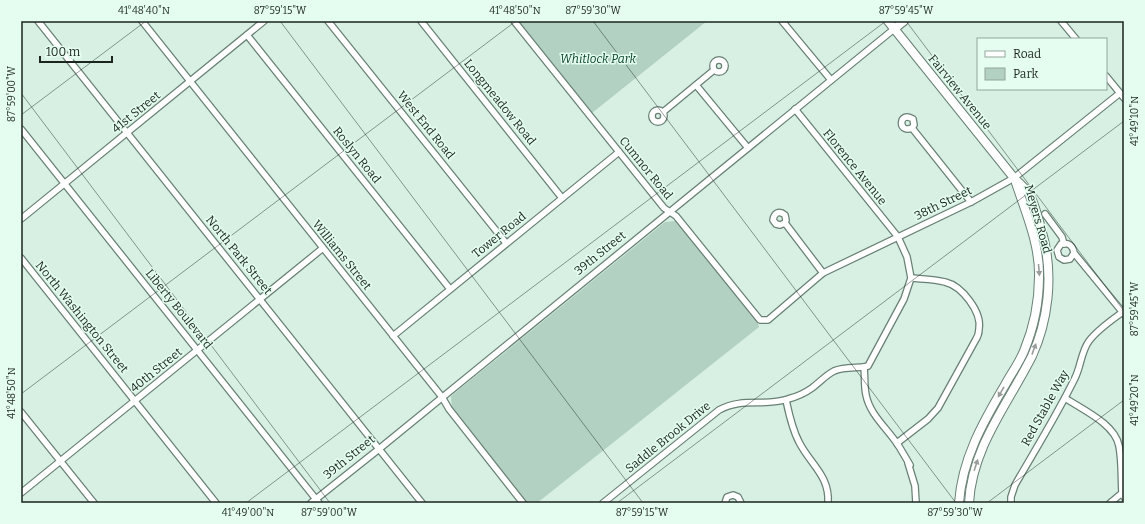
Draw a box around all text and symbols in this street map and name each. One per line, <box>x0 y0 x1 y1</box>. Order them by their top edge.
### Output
text: 41°48'40"N <box>118 5 170 17</box>
text: 87°59'15"W <box>254 5 307 17</box>
text: 41°48'50"N <box>489 5 541 17</box>
text: 87°59'30"W <box>565 5 621 17</box>
text: 87°59'45"W <box>879 5 934 17</box>
scale bar <box>40 38 112 64</box>
legend <box>977 38 1107 90</box>
text: 100 m <box>46 45 81 59</box>
text: Road <box>1013 47 1041 61</box>
park label: Whitlock Park <box>560 52 636 66</box>
street label: Fairview Avenue <box>926 52 994 132</box>
street label: Longmeadow Road <box>461 56 539 148</box>
text: 87°59'00"W <box>6 65 18 122</box>
text: Park <box>1013 67 1039 81</box>
street label: 41st Street <box>109 88 164 136</box>
street label: West End Road <box>394 88 458 162</box>
text: 41°49'10"N <box>1129 96 1141 146</box>
street label: Roslyn Road <box>330 124 384 186</box>
street label: Florence Avenue <box>820 126 890 208</box>
street label: Cumnor Road <box>616 134 676 202</box>
street label: 38th Street <box>912 183 974 223</box>
street label: Meyers Road <box>1021 183 1055 255</box>
street label: Tower Road <box>469 209 529 261</box>
street label: North Park Street <box>203 213 275 298</box>
street label: Williams Street <box>310 217 375 293</box>
street label: 39th Street <box>572 228 629 278</box>
street label: North Washington Street <box>33 258 132 376</box>
one-way arrow <box>1035 264 1042 276</box>
street label: Liberty Boulevard <box>143 266 215 352</box>
text: 87°59'45"W <box>1129 281 1141 336</box>
one-way arrow <box>1032 343 1038 355</box>
street label: 40th Street <box>127 344 185 395</box>
text: 41°48'50"N <box>6 367 18 419</box>
street label: Red Stable Way <box>1018 367 1072 448</box>
text: 41°49'20"N <box>1129 374 1141 426</box>
one-way arrow <box>997 386 1004 397</box>
street label: Saddle Brook Drive <box>623 398 713 476</box>
street label: 39th Street <box>321 432 378 482</box>
one-way arrow <box>973 459 979 471</box>
text: 41°49'00"N <box>222 507 274 519</box>
text: 87°59'00"W <box>301 507 358 519</box>
text: 87°59'15"W <box>616 507 669 519</box>
text: 87°59'30"W <box>927 507 983 519</box>

